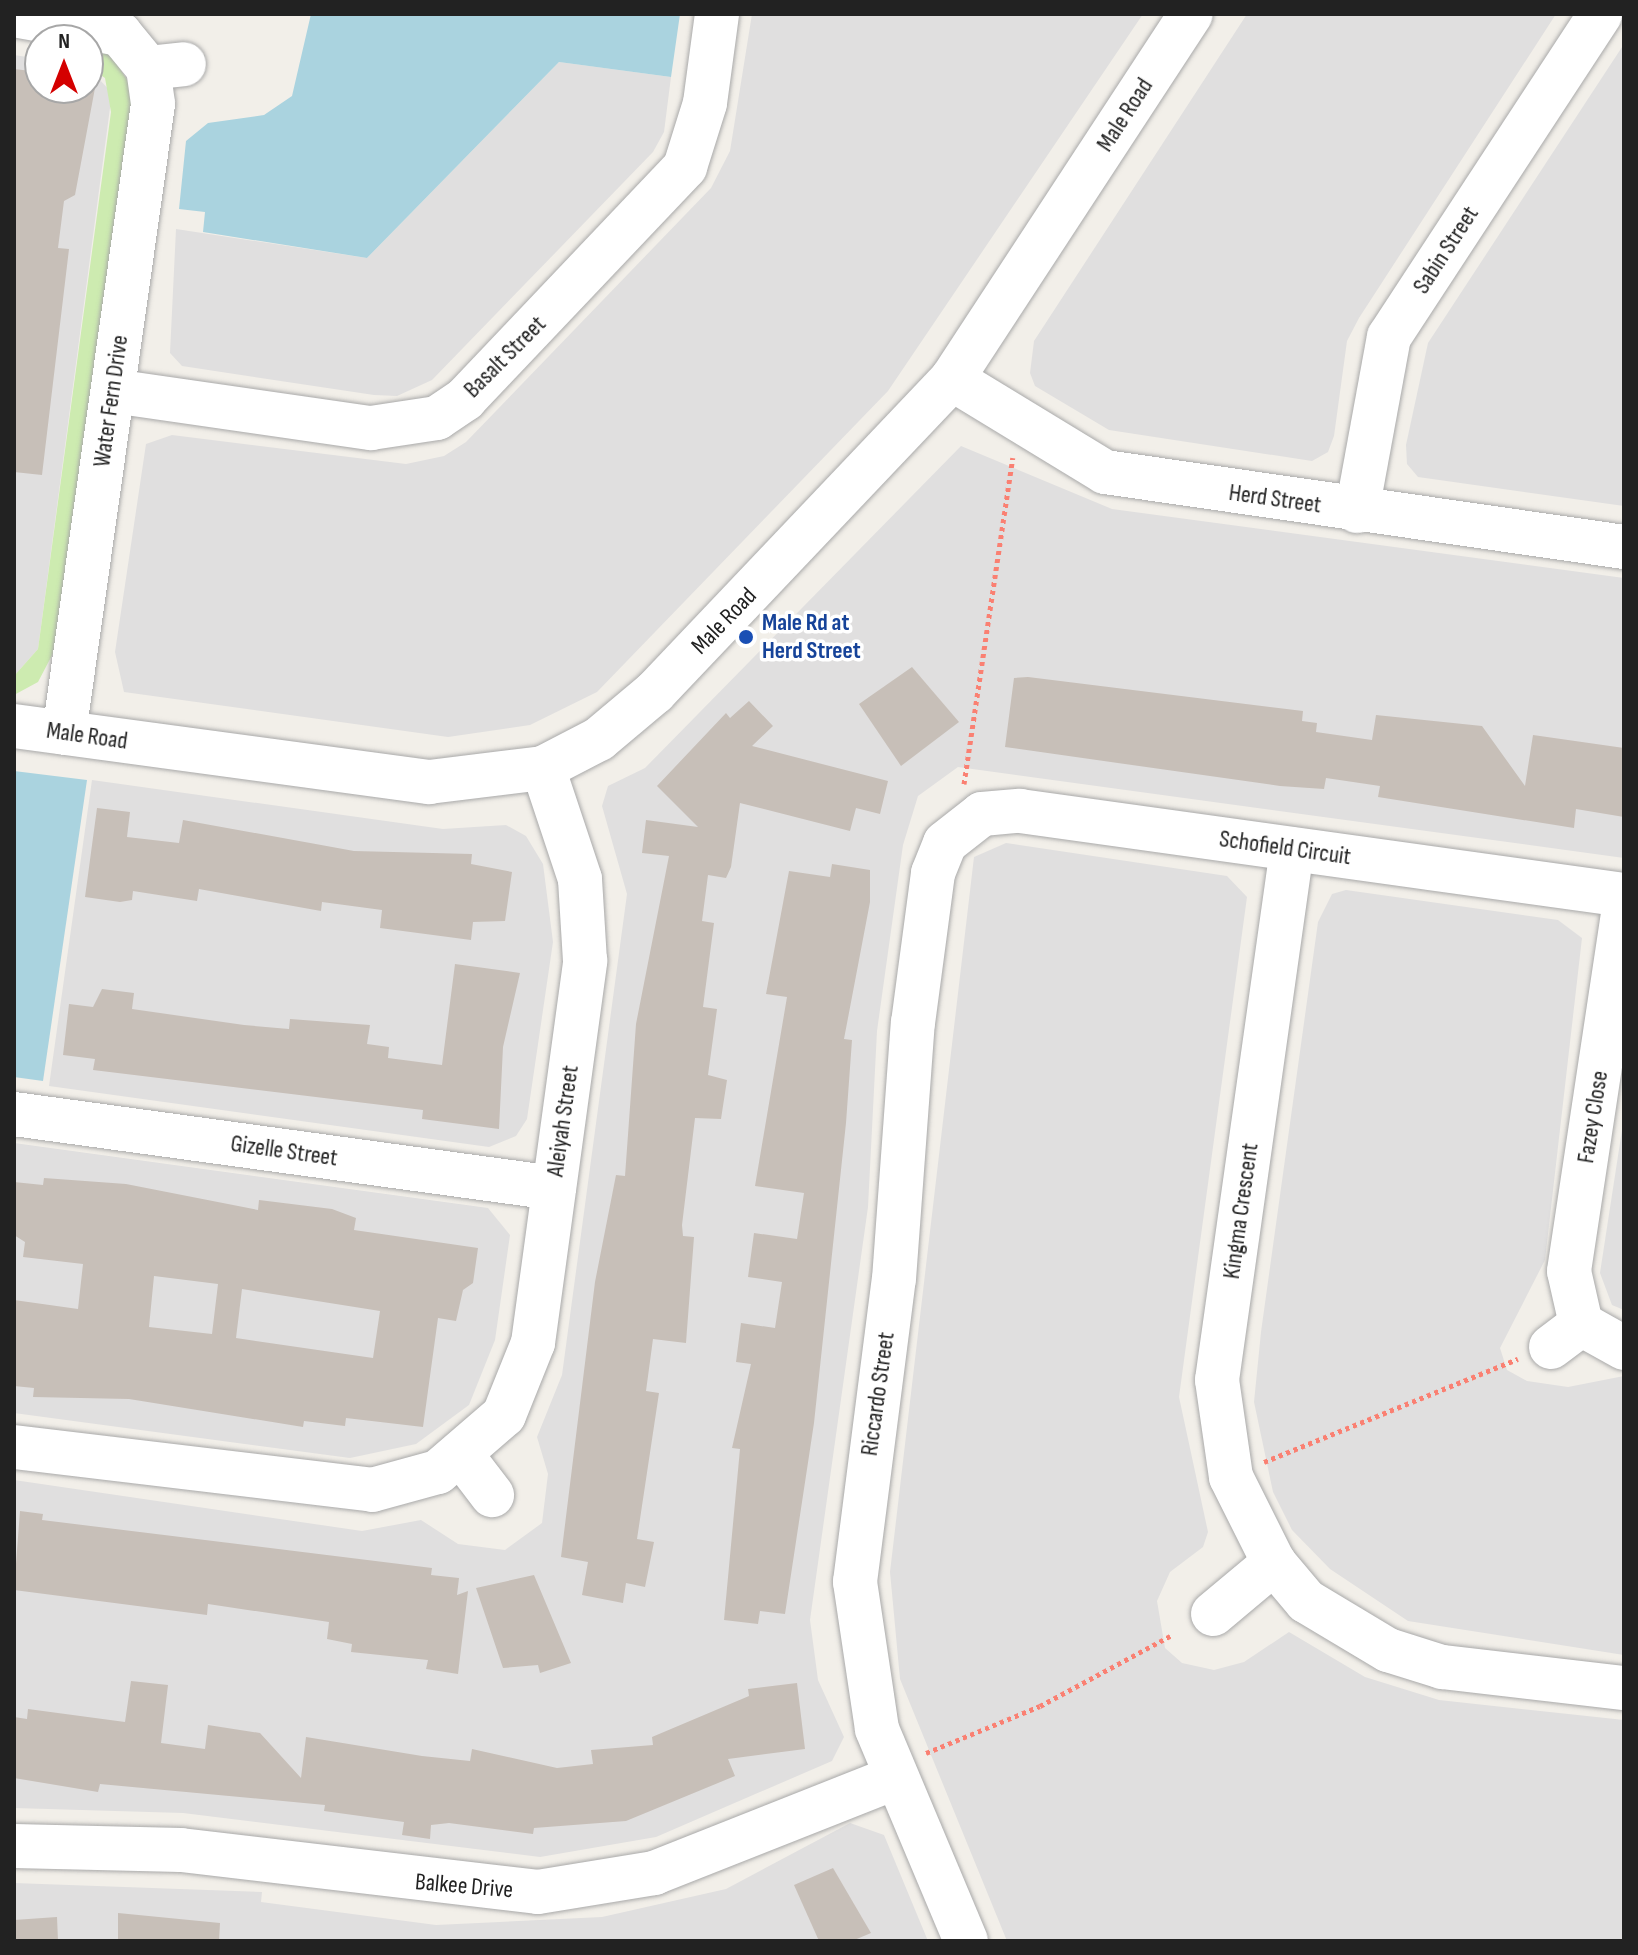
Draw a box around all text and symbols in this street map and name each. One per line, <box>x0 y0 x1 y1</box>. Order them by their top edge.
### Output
north arrow <box>24 24 104 104</box>
text: N <box>58 28 70 55</box>
street label: Male Road <box>1091 73 1159 157</box>
street label: Sabin Street <box>1407 201 1485 299</box>
street label: Basalt Street <box>458 310 552 404</box>
street label: Water Fern Drive <box>87 333 135 469</box>
street label: Herd Street <box>1227 478 1323 520</box>
street label: Male Road <box>685 582 763 660</box>
place label: Male Rd at Herd Street <box>762 609 861 665</box>
marker: Male Rd at Herd Street <box>737 628 755 646</box>
street label: Male Road <box>45 716 129 756</box>
street label: Schofield Circuit <box>1217 825 1353 871</box>
street label: Aleiyah Street <box>541 1064 585 1178</box>
street label: Fazey Close <box>1571 1069 1615 1165</box>
street label: Gizelle Street <box>229 1129 339 1173</box>
street label: Kingma Crescent <box>1217 1141 1265 1281</box>
street label: Riccardo Street <box>855 1330 901 1458</box>
street label: Balkee Drive <box>414 1867 514 1905</box>

